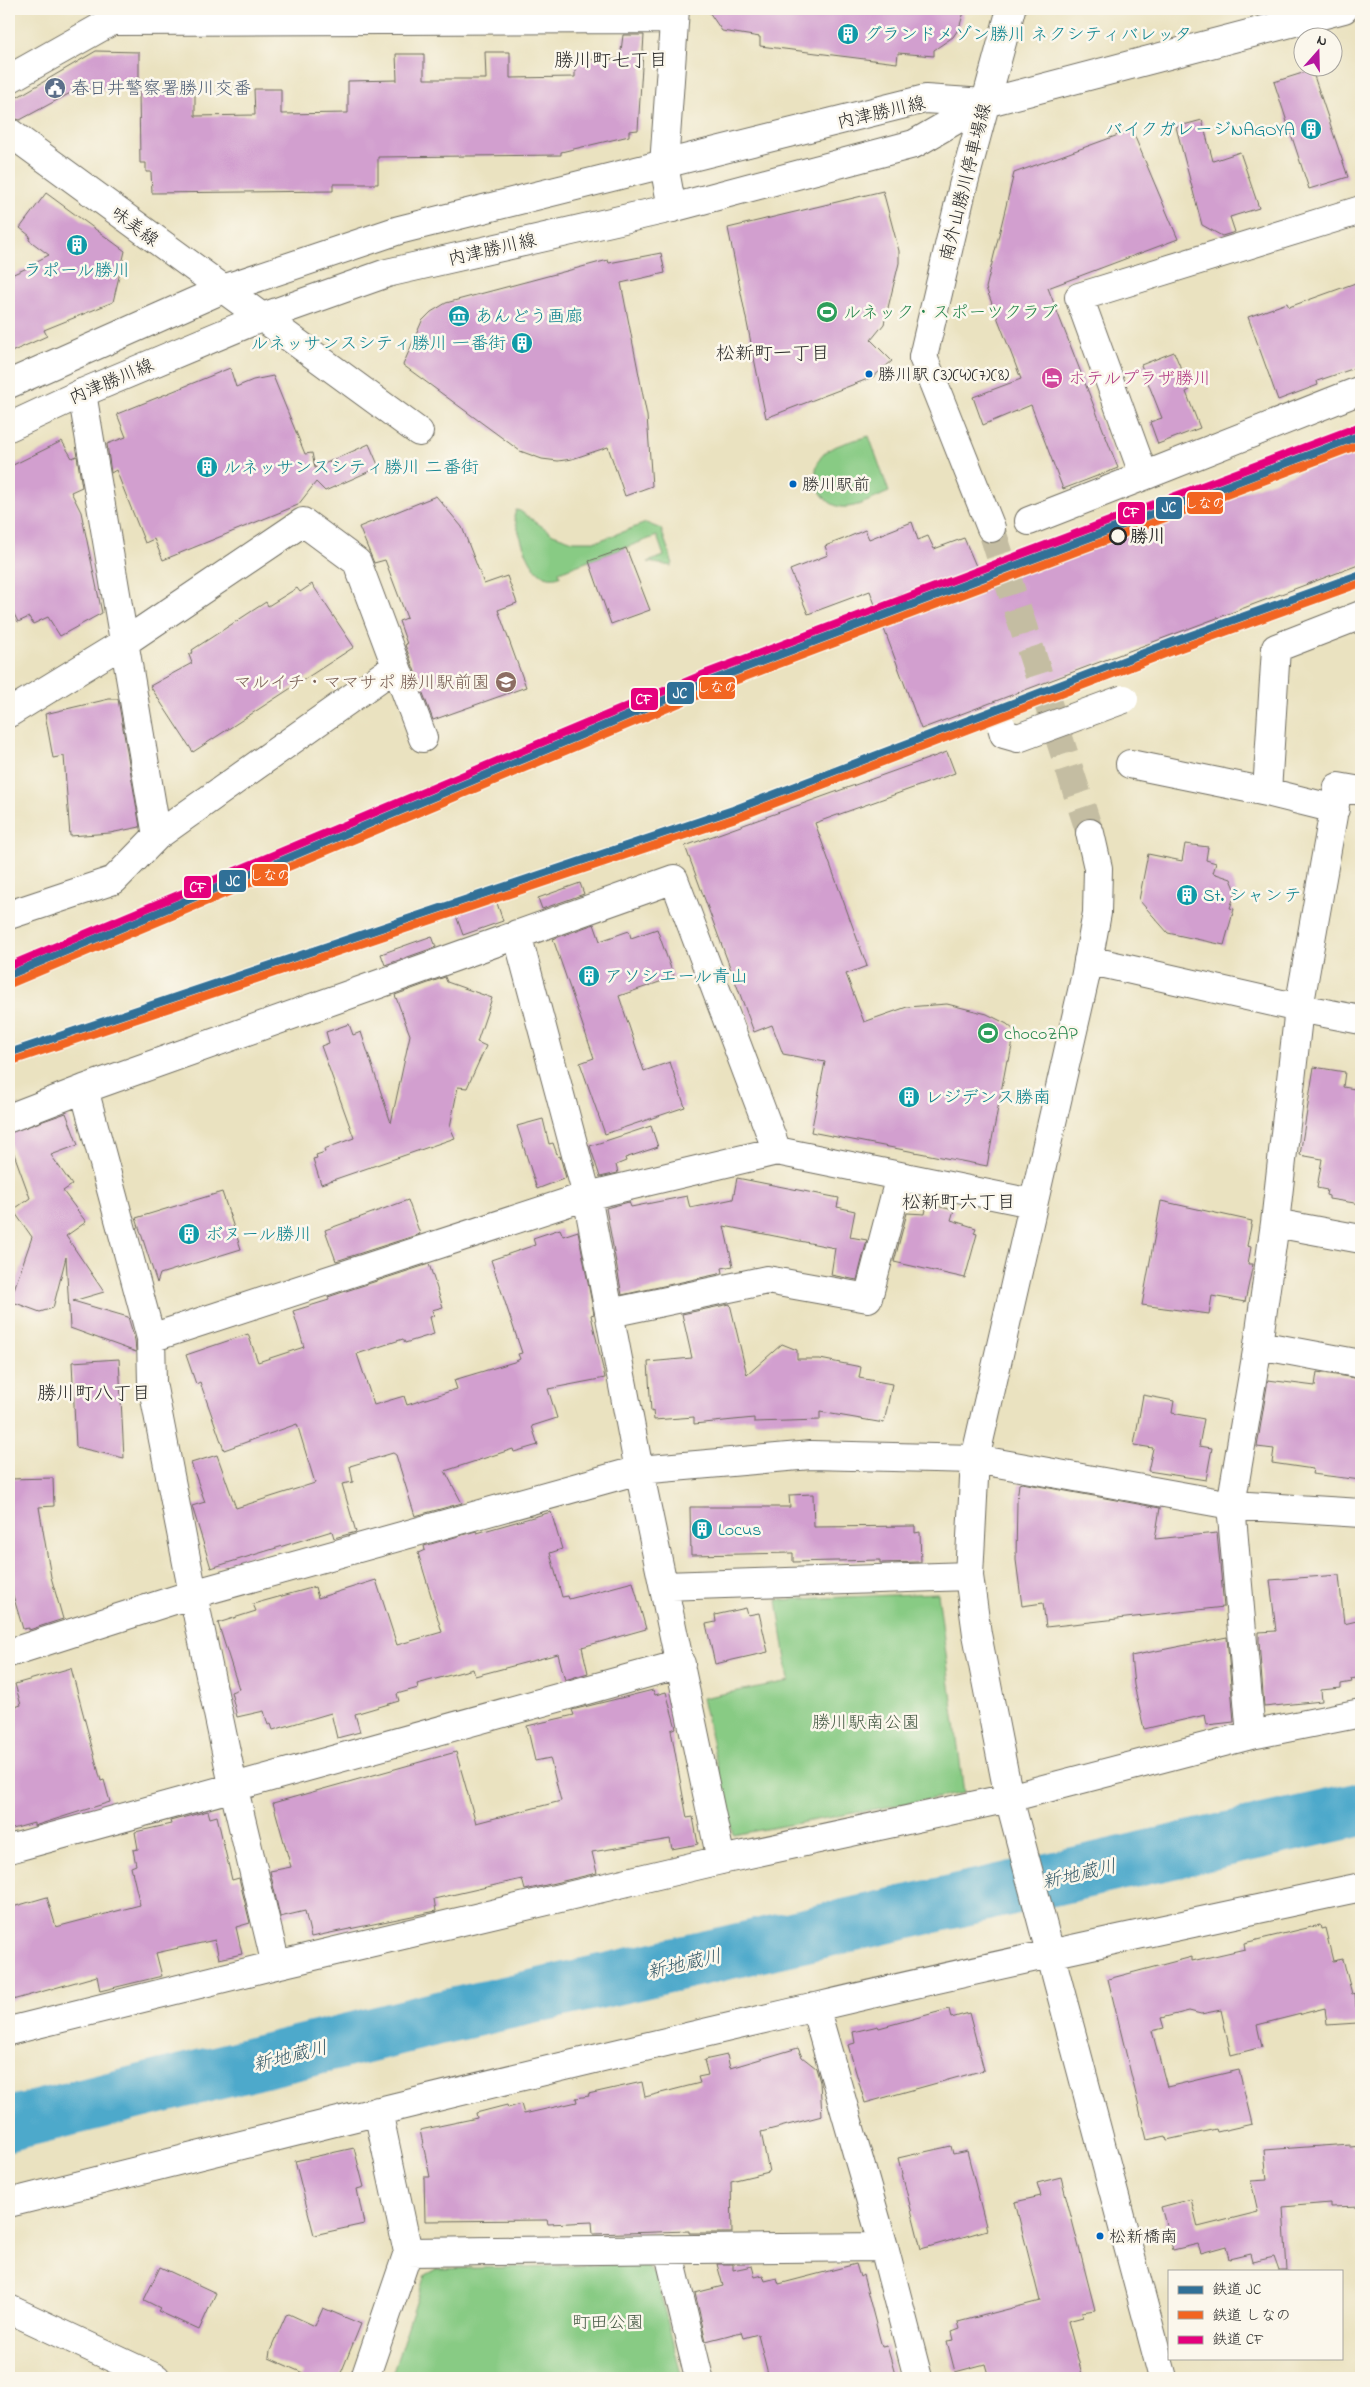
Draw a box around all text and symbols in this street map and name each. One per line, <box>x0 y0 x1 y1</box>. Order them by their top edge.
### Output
building icon: グランドメゾン勝川 ネクシティバレッタ <box>836 22 860 46</box>
place label: グランドメゾン勝川 ネクシティバレッタ <box>864 23 1192 49</box>
north arrow <box>1292 28 1342 78</box>
text: N <box>1314 30 1330 53</box>
district label: 勝川町七丁目 <box>554 48 668 75</box>
public building icon: 春日井警察署勝川交番 <box>43 76 67 100</box>
place label: 春日井警察署勝川交番 <box>71 77 251 103</box>
street label: 内津勝川線 <box>835 91 928 137</box>
street label: 南外山勝川停車場線 <box>935 101 999 264</box>
building icon: バイクガレージNAGOYA <box>1299 117 1323 141</box>
place label: バイクガレージNAGOYA <box>1105 118 1295 144</box>
street label: 味美線 <box>104 201 163 254</box>
street label: 内津勝川線 <box>446 228 539 274</box>
building icon: ラポール勝川 <box>65 233 89 257</box>
place label: ラポール勝川 <box>24 259 130 285</box>
sports icon: ルネック・スポーツクラブ <box>815 300 839 324</box>
place label: ルネック・スポーツクラブ <box>843 301 1058 327</box>
museum icon: あんどう画廊 <box>447 304 471 328</box>
place label: あんどう画廊 <box>475 305 583 331</box>
building icon: ルネッサンスシティ勝川 一番街 <box>510 331 534 355</box>
place label: ルネッサンスシティ勝川 一番街 <box>250 332 506 358</box>
district label: 松新町一丁目 <box>716 341 830 368</box>
street label: 内津勝川線 <box>65 353 158 412</box>
place label: 勝川駅 (3)(4)(7)(8) <box>878 363 1009 388</box>
hotel icon: ホテルプラザ勝川 <box>1040 366 1064 390</box>
place label: ホテルプラザ勝川 <box>1068 367 1211 393</box>
marker: 勝川駅 (3)(4)(7)(8) <box>864 369 874 379</box>
building icon: ルネッサンスシティ勝川 二番街 <box>195 455 219 479</box>
place label: ルネッサンスシティ勝川 二番街 <box>223 456 479 482</box>
place label: 勝川駅前 <box>802 473 870 498</box>
marker: 勝川駅前 <box>788 479 798 489</box>
line badge: しなの <box>1186 491 1224 515</box>
text: しなの <box>1184 494 1226 515</box>
line badge: JC <box>1155 496 1183 520</box>
text: JC <box>1162 498 1177 519</box>
line badge: CF <box>1117 501 1146 525</box>
text: CF <box>1123 503 1140 524</box>
place label: 勝川 <box>1130 525 1166 551</box>
marker: 勝川 <box>1109 527 1127 545</box>
school or university icon: マルイチ・ママサポ 勝川駅前園 <box>494 670 518 694</box>
place label: マルイチ・ママサポ 勝川駅前園 <box>234 671 490 697</box>
line badge: しなの <box>698 676 736 700</box>
text: しなの <box>696 678 738 699</box>
line badge: JC <box>666 681 695 705</box>
text: JC <box>673 684 688 705</box>
line badge: CF <box>630 687 659 711</box>
text: CF <box>636 690 653 711</box>
line badge: しなの <box>251 863 289 887</box>
text: しなの <box>249 866 291 887</box>
line badge: JC <box>218 869 247 893</box>
text: JC <box>226 872 241 893</box>
line badge: CF <box>183 875 212 899</box>
text: CF <box>190 878 207 899</box>
building icon: St. シャンテ <box>1175 883 1199 907</box>
place label: St. シャンテ <box>1203 884 1302 910</box>
building icon: アソシエール青山 <box>577 964 601 988</box>
place label: アソシエール青山 <box>605 965 748 991</box>
sports icon: chocoZAP <box>976 1021 1000 1045</box>
place label: chocoZAP <box>1004 1022 1079 1048</box>
building icon: レジデンス勝南 <box>897 1085 921 1109</box>
place label: レジデンス勝南 <box>925 1086 1051 1112</box>
district label: 松新町六丁目 <box>902 1190 1016 1217</box>
building icon: ボヌール勝川 <box>177 1222 201 1246</box>
place label: ボヌール勝川 <box>205 1223 312 1249</box>
district label: 勝川町八丁目 <box>37 1381 151 1408</box>
building icon: Locus <box>690 1517 714 1541</box>
place label: Locus <box>718 1518 761 1544</box>
park label: 勝川駅南公園 <box>812 1711 920 1737</box>
water label: 新地蔵川 <box>1039 1854 1120 1897</box>
water label: 新地蔵川 <box>644 1944 725 1987</box>
water label: 新地蔵川 <box>250 2035 331 2080</box>
place label: 松新橋南 <box>1109 2225 1177 2250</box>
marker: 松新橋南 <box>1095 2231 1105 2241</box>
legend <box>1168 2270 1342 2360</box>
text: 鉄道 JC <box>1212 2279 1261 2301</box>
text: 鉄道 しなの <box>1212 2305 1291 2327</box>
park label: 町田公園 <box>572 2311 644 2337</box>
text: 鉄道 CF <box>1212 2329 1264 2351</box>

